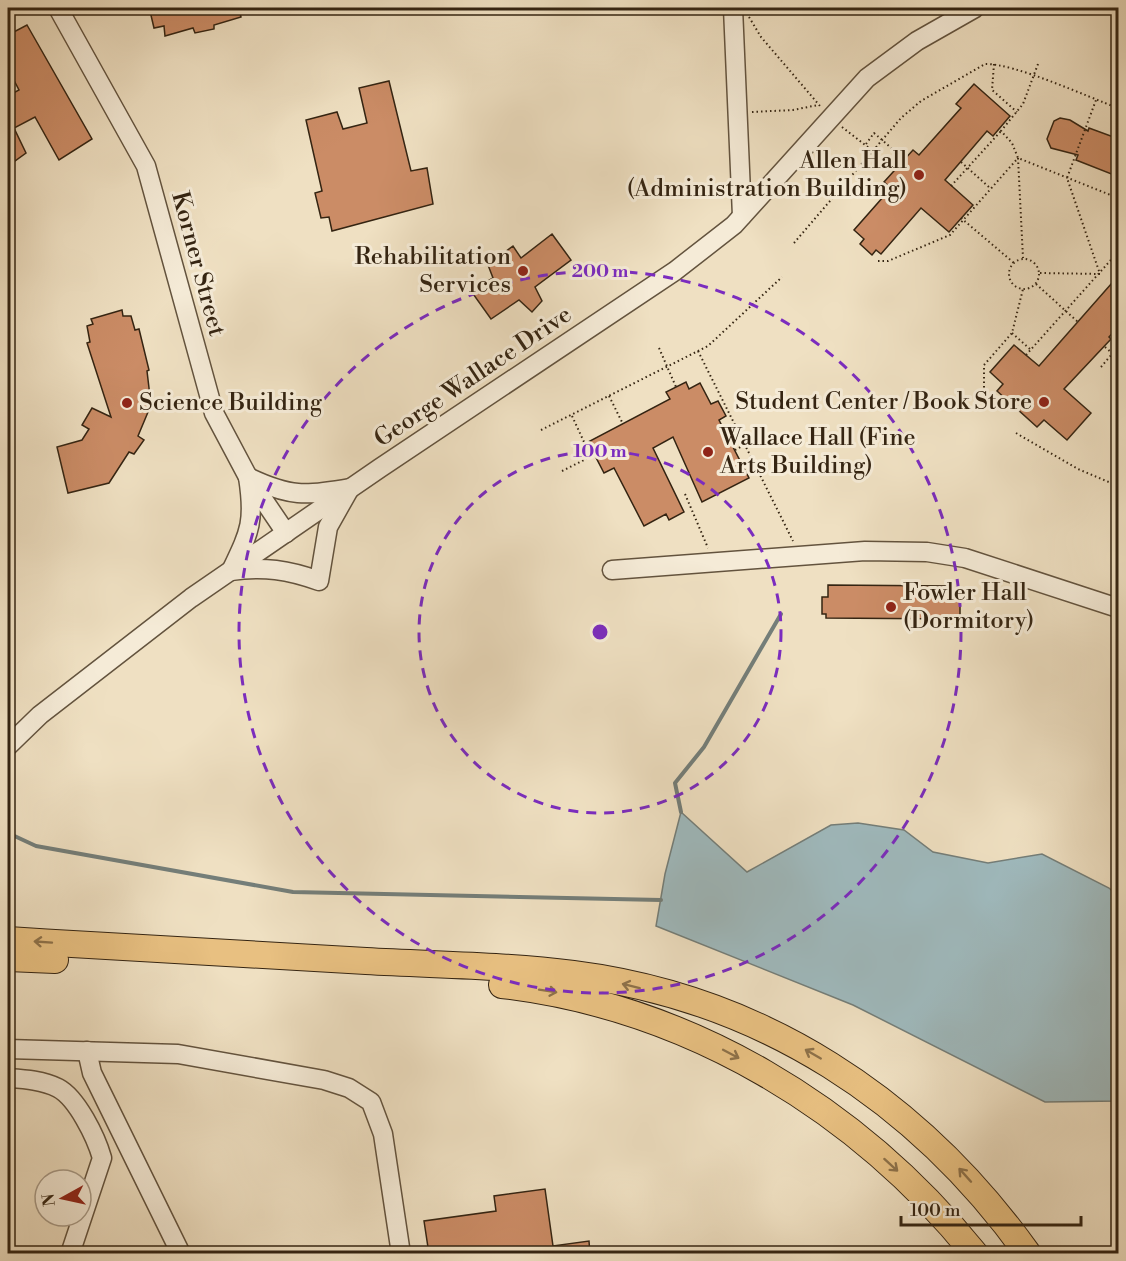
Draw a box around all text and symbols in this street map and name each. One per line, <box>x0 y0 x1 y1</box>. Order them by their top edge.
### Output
place label: Allen Hall (Administration Building) <box>627 146 907 204</box>
marker: Allen Hall (Administration Building) <box>912 168 926 182</box>
street label: Korner Street <box>164 188 232 340</box>
place label: Rehabilitation Services <box>354 242 511 300</box>
text: 200 m <box>572 260 629 283</box>
marker: Rehabilitation Services <box>516 264 530 278</box>
street label: George Wallace Drive <box>369 300 577 454</box>
place label: Student Center / Book Store <box>735 387 1032 417</box>
place label: Science Building <box>139 388 323 418</box>
marker: Student Center / Book Store <box>1037 395 1051 409</box>
marker: Science Building <box>120 396 134 410</box>
place label: Wallace Hall (Fine Arts Building) <box>719 423 916 481</box>
text: 100 m <box>573 440 627 463</box>
marker: Wallace Hall (Fine Arts Building) <box>701 445 715 459</box>
place label: Fowler Hall (Dormitory) <box>903 578 1034 636</box>
marker: Fowler Hall (Dormitory) <box>884 600 898 614</box>
centre of rings <box>590 622 610 642</box>
one-way arrow <box>34 936 54 947</box>
one-way arrow <box>622 979 641 991</box>
one-way arrow <box>537 986 557 997</box>
one-way arrow <box>805 1048 822 1060</box>
one-way arrow <box>722 1049 740 1060</box>
one-way arrow <box>884 1158 899 1172</box>
north arrow <box>33 1168 93 1228</box>
one-way arrow <box>958 1168 972 1183</box>
scale bar <box>901 1189 1081 1227</box>
text: N <box>38 1192 60 1208</box>
text: 100 m <box>910 1199 961 1222</box>

